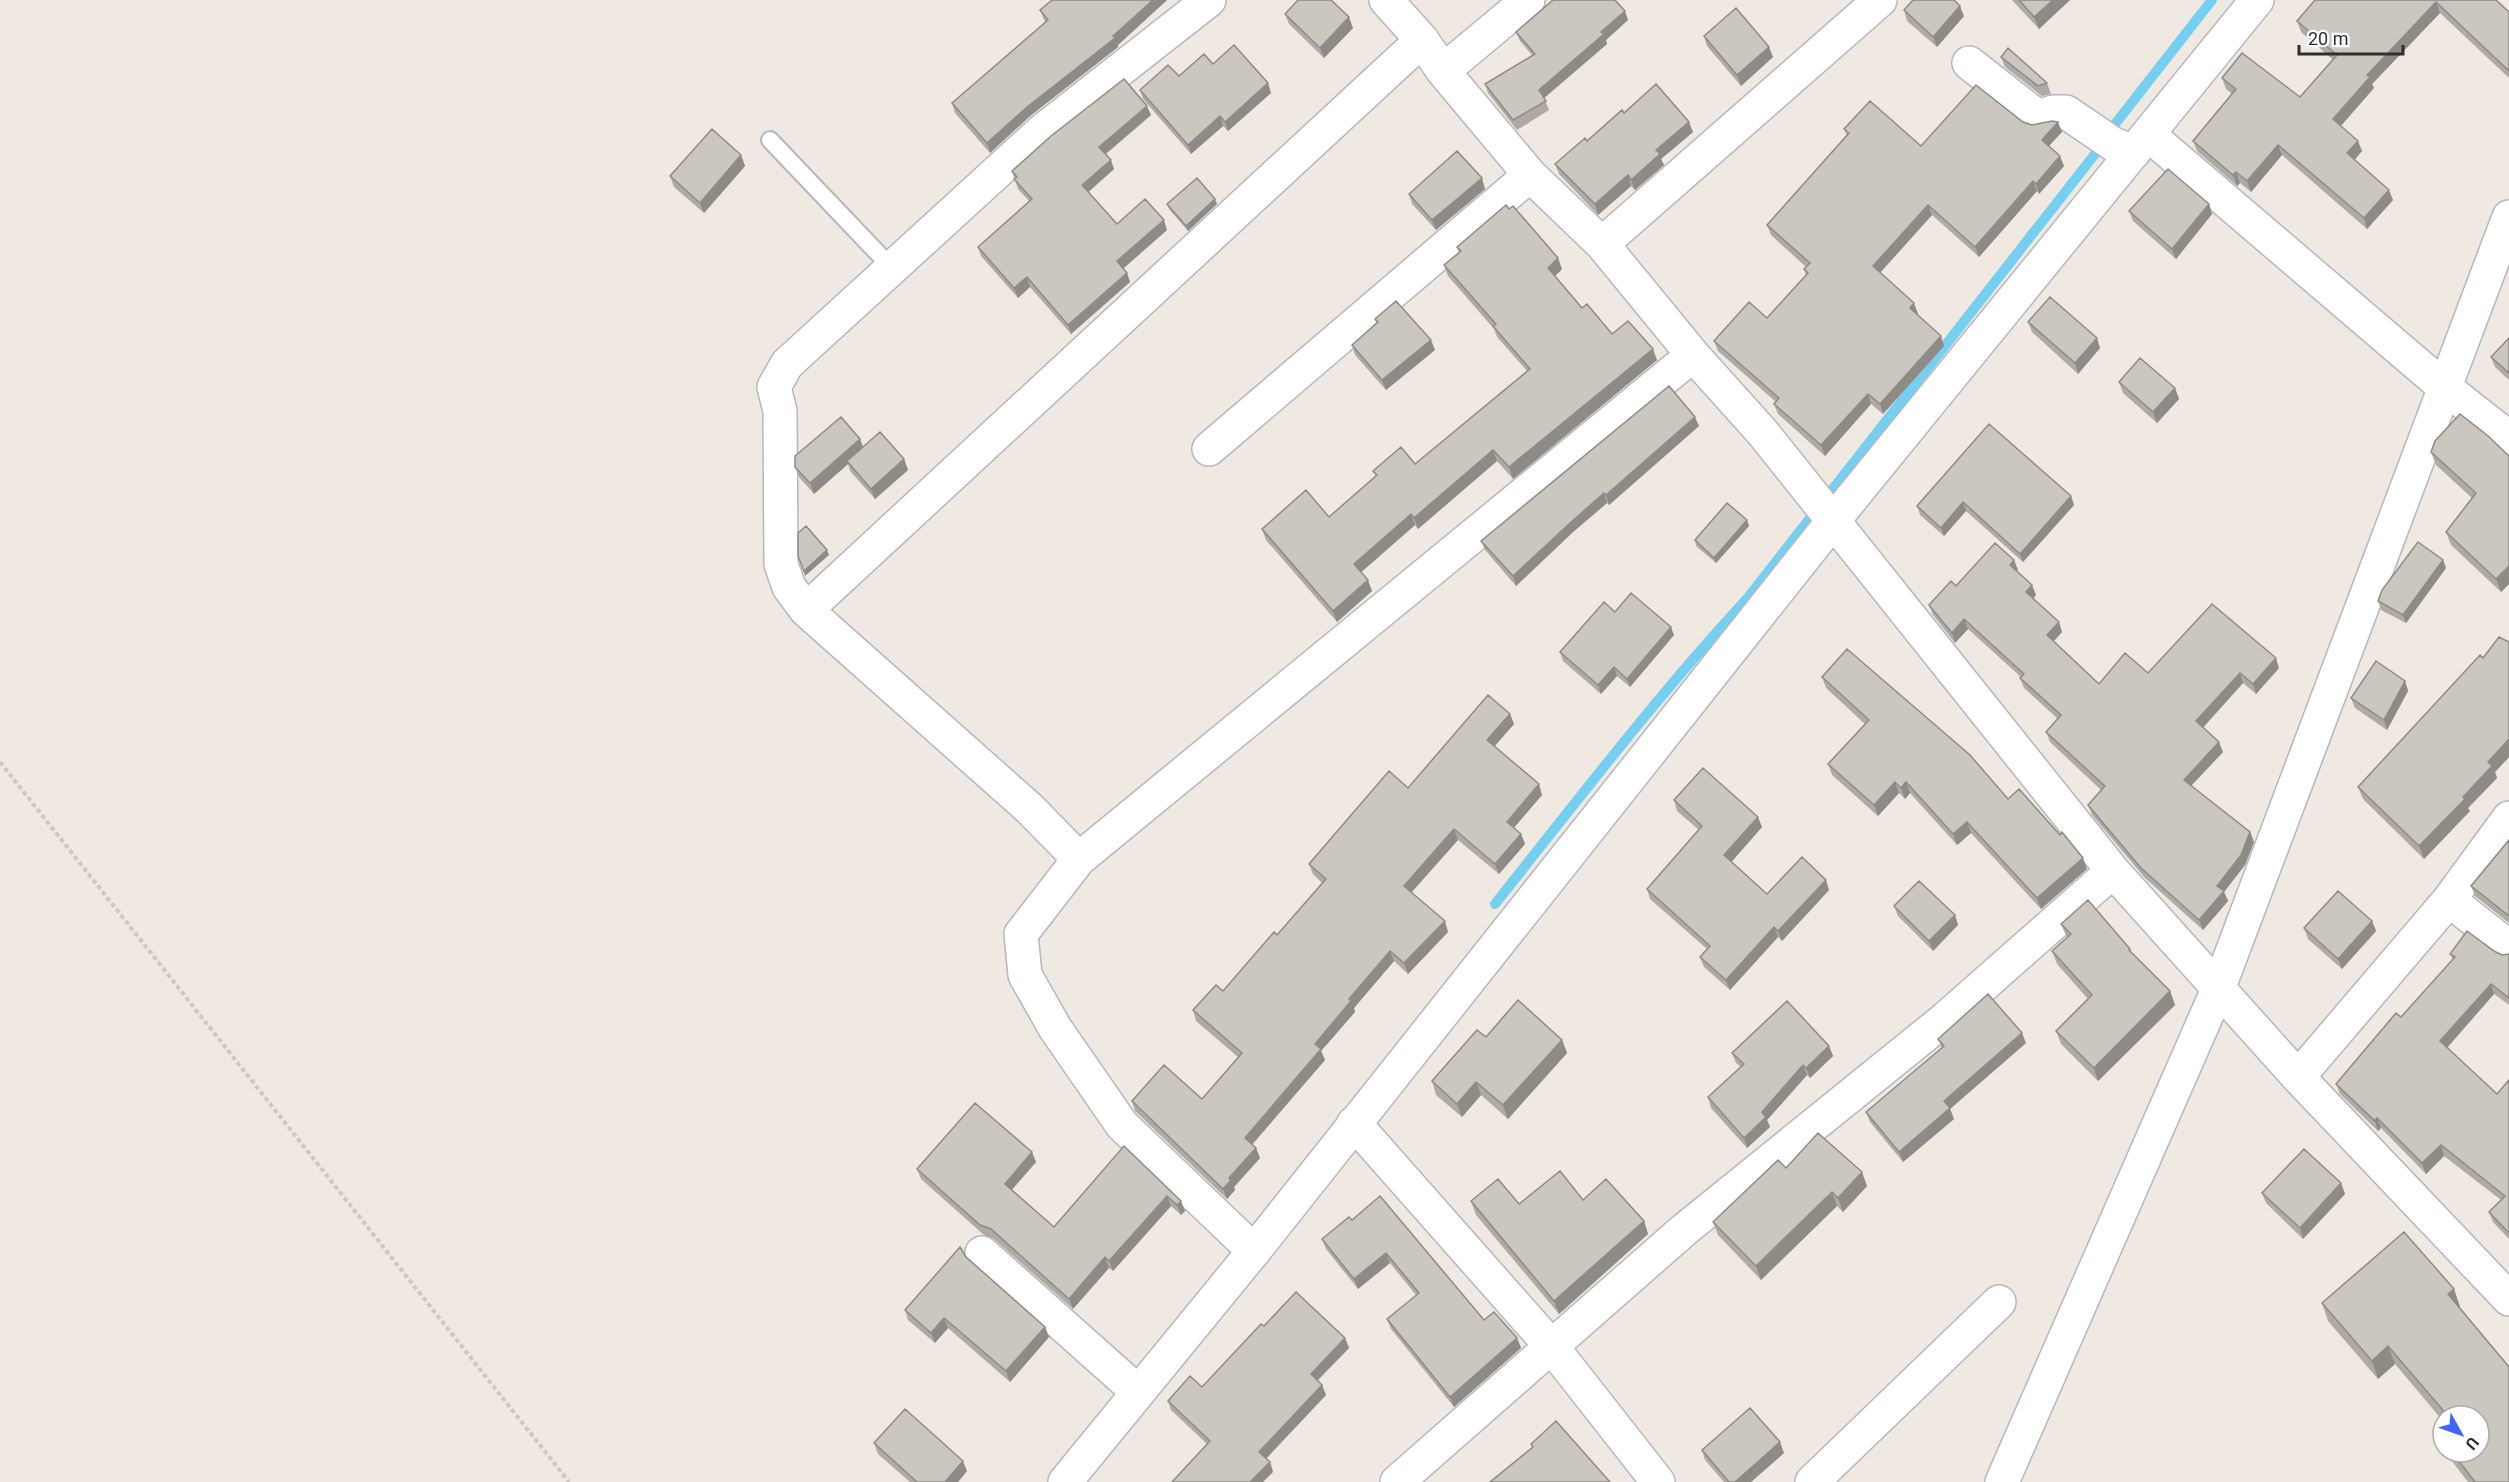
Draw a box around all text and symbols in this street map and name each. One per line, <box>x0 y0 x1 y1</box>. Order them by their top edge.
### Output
scale bar <box>2299 18 2402 56</box>
text: 20 m <box>2308 28 2348 49</box>
north arrow <box>2431 1404 2491 1464</box>
text: U <box>2461 1433 2483 1453</box>

